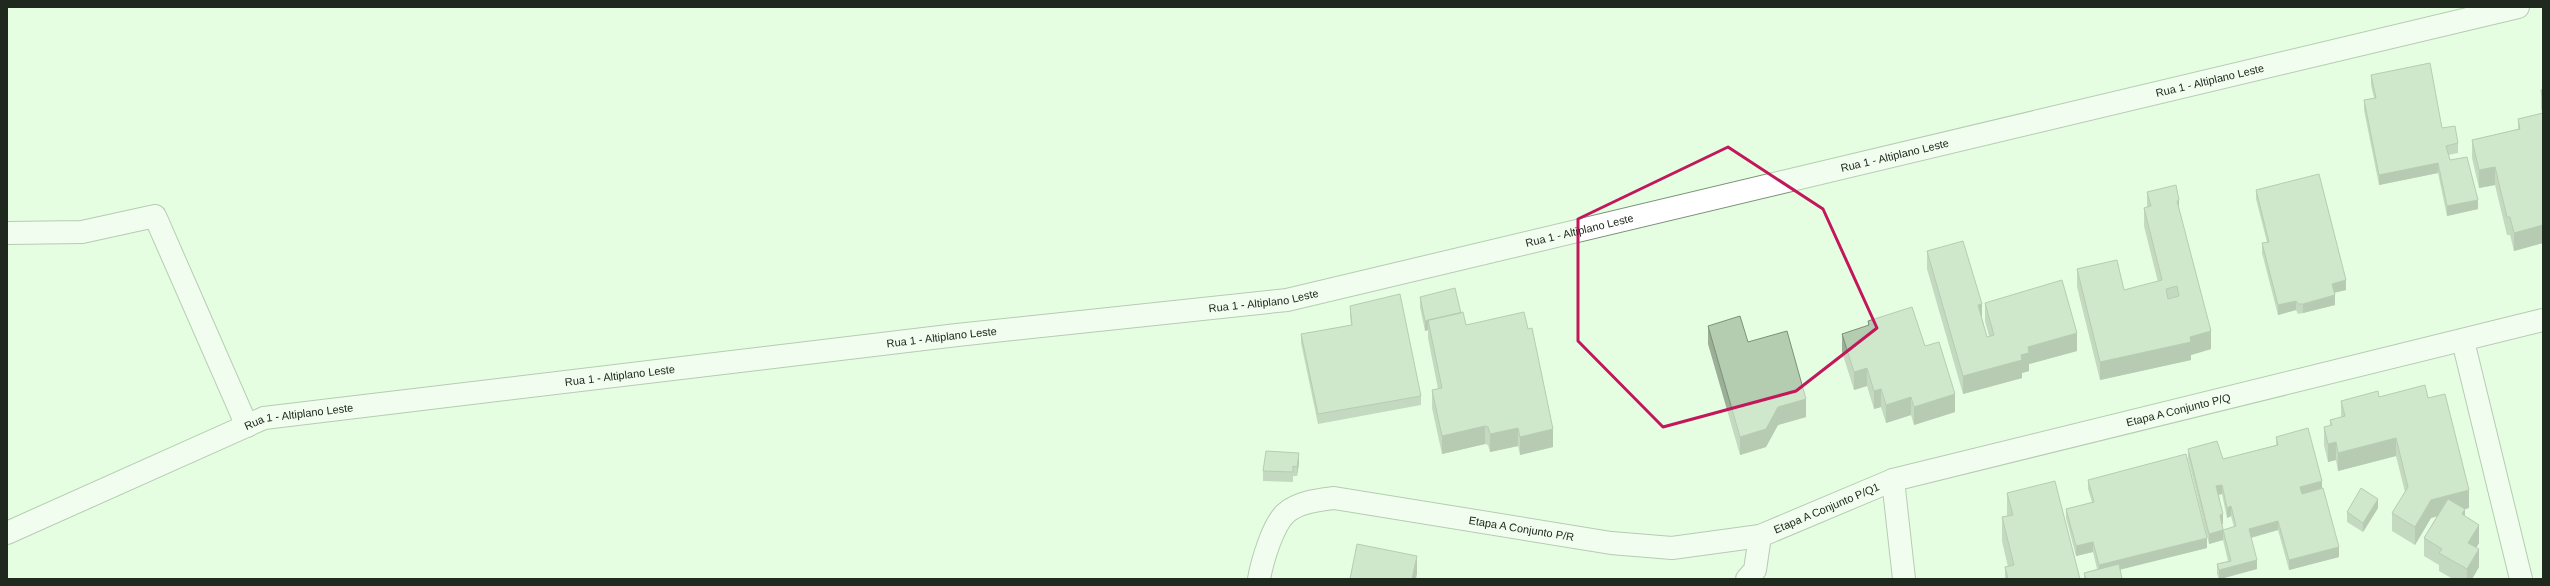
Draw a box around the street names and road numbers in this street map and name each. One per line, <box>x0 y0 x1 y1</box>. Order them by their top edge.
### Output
street label: Rua 1 - Altiplano Leste <box>2155 62 2265 99</box>
street label: Rua 1 - Altiplano Leste <box>1839 137 1950 174</box>
street label: Rua 1 - Altiplano Leste <box>1524 212 1635 249</box>
street label: Rua 1 - Altiplano Leste <box>1208 287 1320 314</box>
street label: Rua 1 - Altiplano Leste <box>886 325 997 349</box>
street label: Rua 1 - Altiplano Leste <box>564 363 676 388</box>
street label: Etapa A Conjunto P/Q <box>2125 391 2232 428</box>
street label: Rua 1 - Altiplano Leste <box>242 401 354 432</box>
street label: Etapa A Conjunto P/Q1 <box>1772 480 1881 536</box>
street label: Etapa A Conjunto P/R <box>1468 514 1575 543</box>

